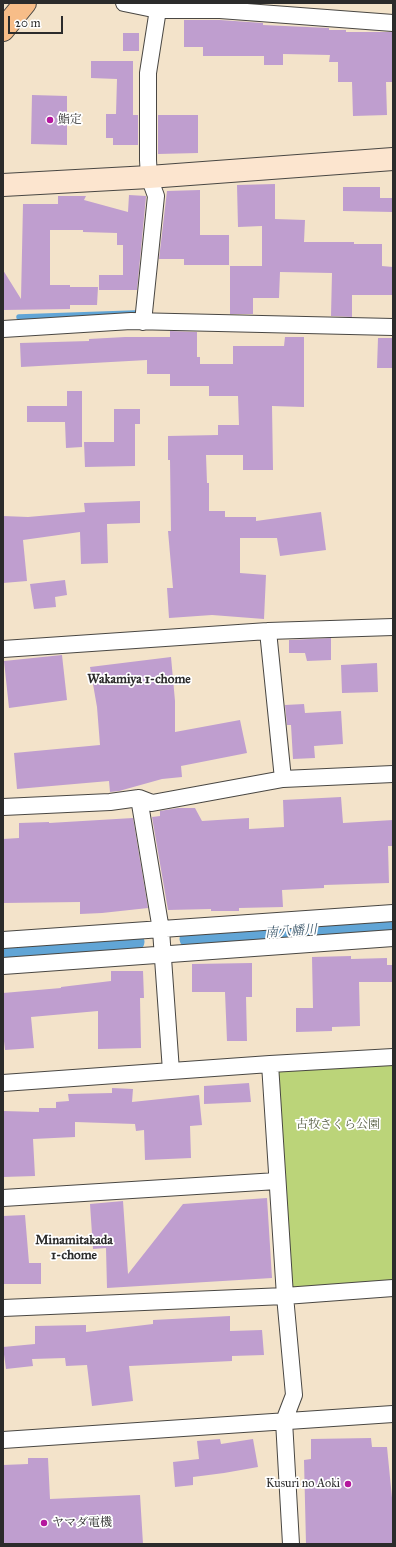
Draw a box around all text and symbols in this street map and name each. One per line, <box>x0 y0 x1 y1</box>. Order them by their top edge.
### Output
scale bar <box>10 8 65 34</box>
text: 20 m <box>15 16 41 30</box>
place label: 鮨定 <box>58 113 82 127</box>
marker: 鮨定 <box>45 115 55 125</box>
district label: Wakamiya 1-chome <box>87 672 191 688</box>
water label: 南八幡川 <box>265 922 317 942</box>
park label: 古牧さくら公園 <box>296 1118 380 1132</box>
district label: Minamitakada 1-chome <box>35 1233 113 1264</box>
place label: Kusuri no Aoki <box>266 1477 340 1491</box>
marker: Kusuri no Aoki <box>343 1479 353 1489</box>
place label: ヤマダ電機 <box>52 1516 112 1530</box>
marker: ヤマダ電機 <box>39 1518 49 1528</box>

